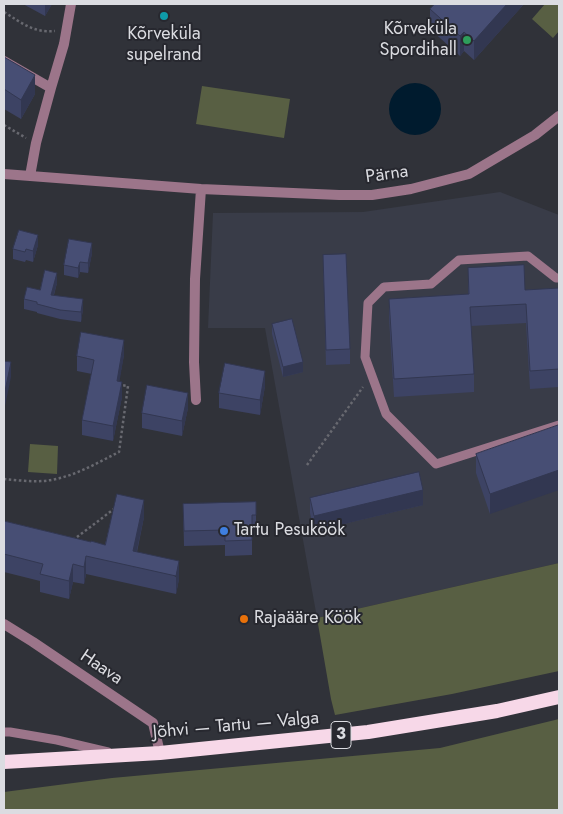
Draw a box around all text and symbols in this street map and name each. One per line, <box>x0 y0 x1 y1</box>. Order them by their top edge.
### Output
marker: Kõrveküla supelrand <box>158 10 170 22</box>
place label: Kõrveküla Spordihall <box>380 19 457 62</box>
place label: Kõrveküla supelrand <box>127 24 201 66</box>
marker: Kõrveküla Spordihall <box>461 34 473 46</box>
street label: Pärna <box>364 161 410 189</box>
place label: Tartu Pesuköök <box>234 520 345 542</box>
marker: Tartu Pesuköök <box>218 525 230 537</box>
place label: Rajaääre Köök <box>254 608 361 630</box>
marker: Rajaääre Köök <box>238 613 250 625</box>
street label: Haava <box>76 646 126 690</box>
street label: Jõhvi — Tartu — Valga <box>152 708 320 744</box>
road number: 3 <box>331 722 351 748</box>

